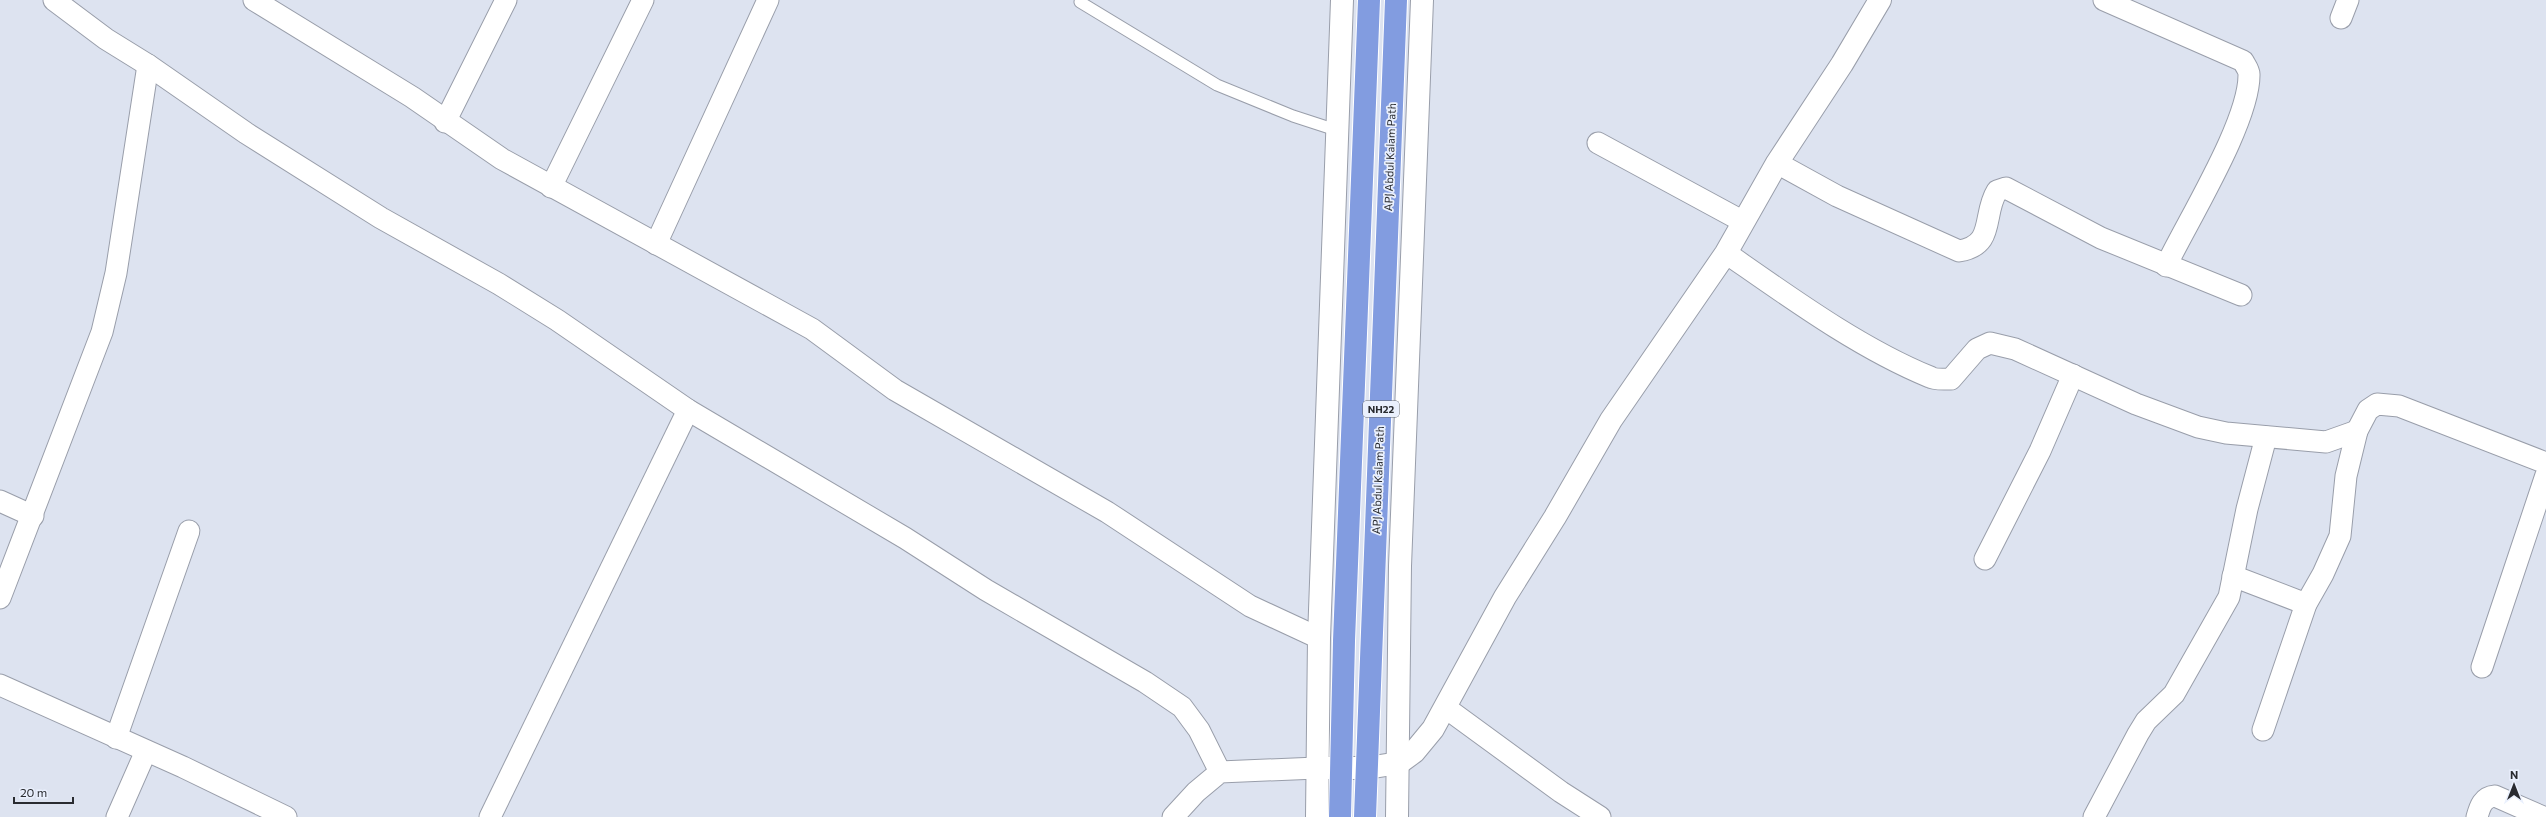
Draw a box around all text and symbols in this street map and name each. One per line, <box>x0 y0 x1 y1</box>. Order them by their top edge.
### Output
street label: APJ Abdul Kalam Path <box>1381 103 1399 211</box>
road number: NH22 <box>1363 401 1399 417</box>
street label: APJ Abdul Kalam Path <box>1369 426 1387 534</box>
north arrow <box>2494 765 2534 805</box>
text: N <box>2510 768 2518 781</box>
scale bar <box>14 779 73 805</box>
text: 20 m <box>20 785 47 799</box>

